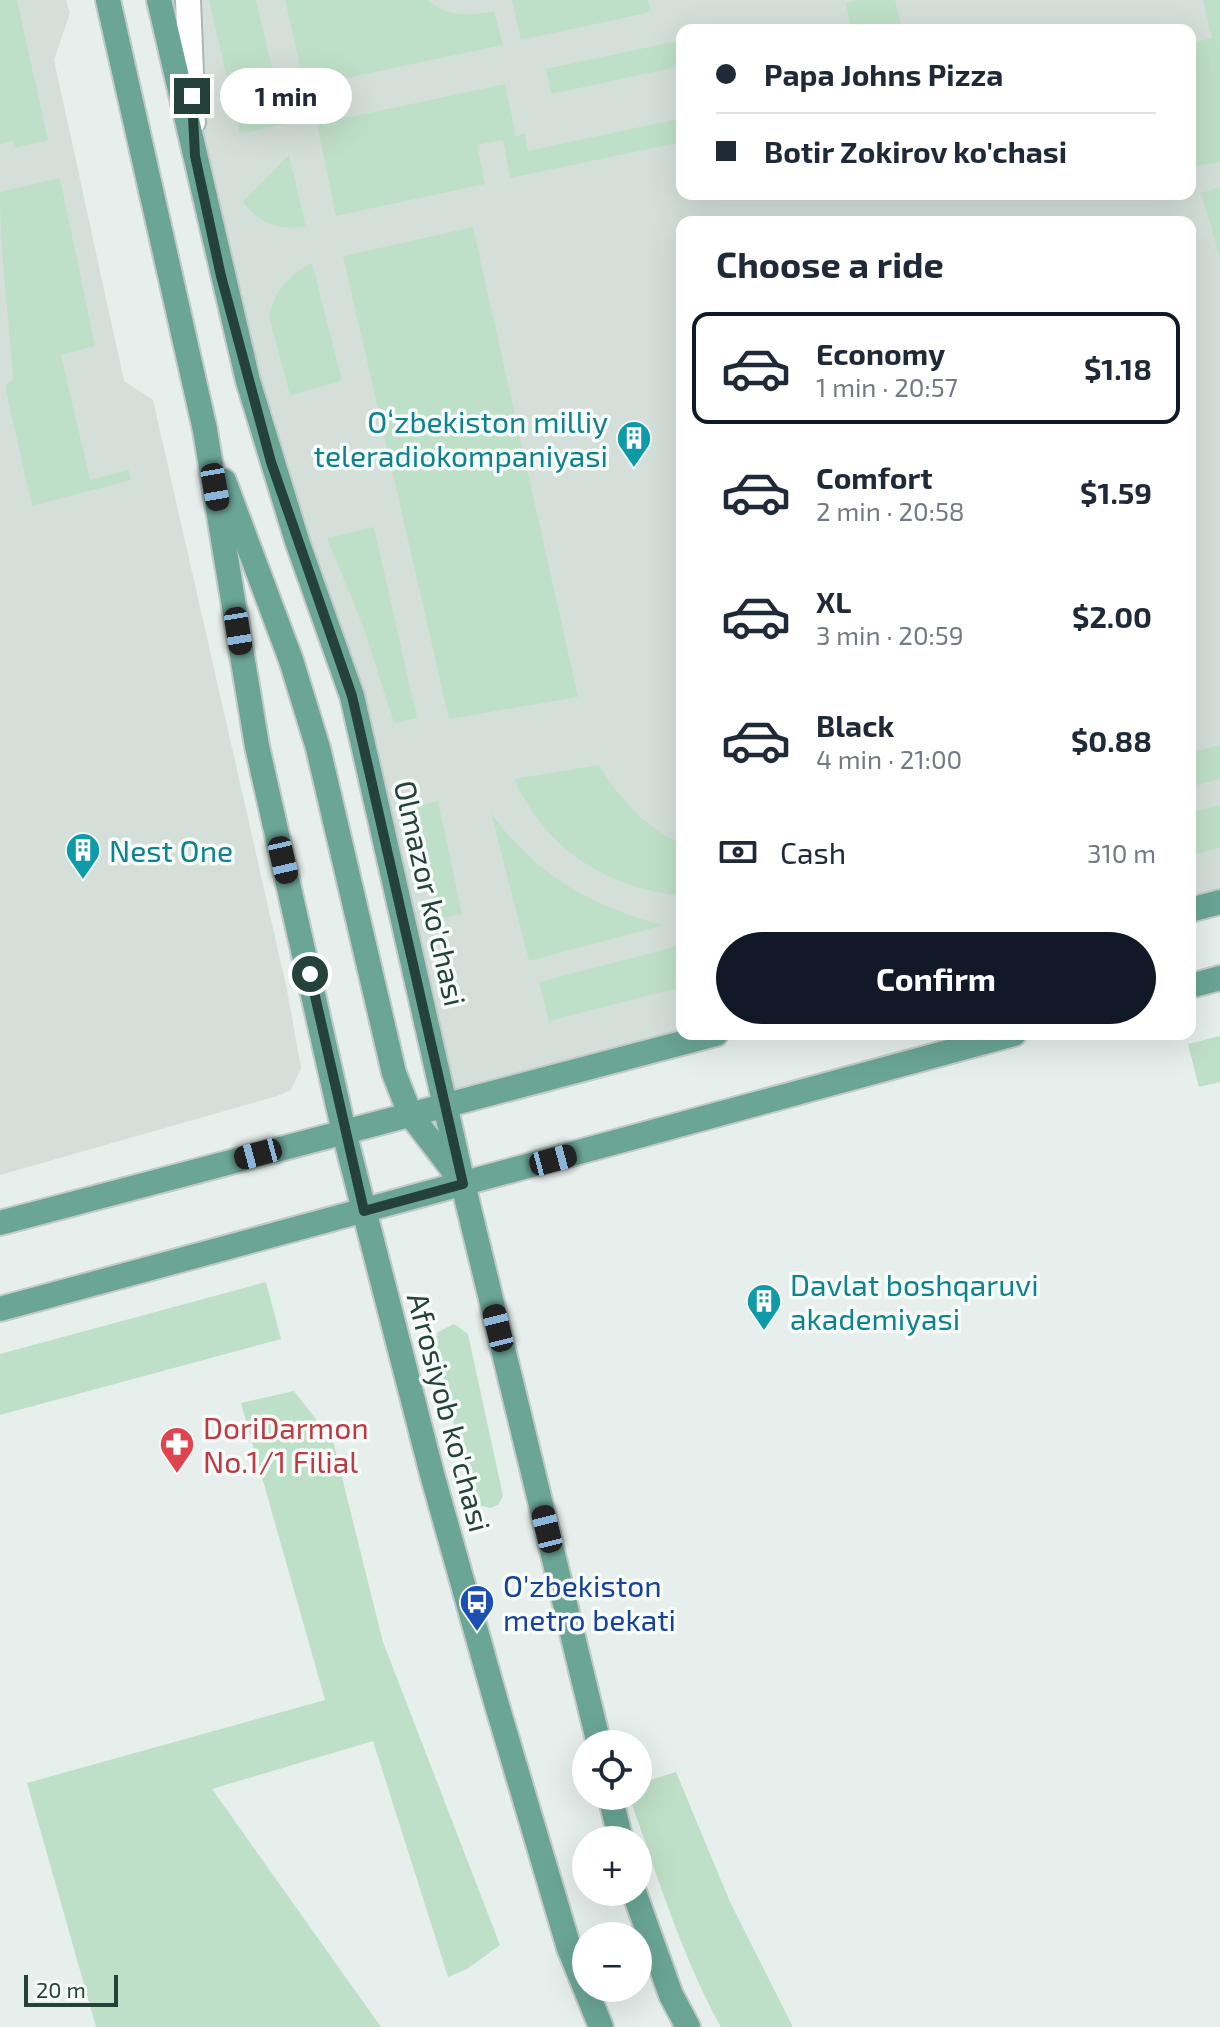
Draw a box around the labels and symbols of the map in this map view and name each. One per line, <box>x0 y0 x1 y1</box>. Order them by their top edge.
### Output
callout: 1 min <box>220 68 352 124</box>
route end <box>174 78 210 114</box>
place label: Oʻzbekiston milliy teleradiokompaniyasi <box>314 403 608 473</box>
building icon: Oʻzbekiston milliy teleradiokompaniyasi <box>615 419 653 469</box>
car <box>199 461 231 513</box>
car <box>222 605 254 657</box>
street label: Olmazor ko'chasi <box>388 777 474 1009</box>
building icon: Nest One <box>64 831 102 881</box>
place label: Nest One <box>109 832 233 868</box>
car <box>266 834 300 886</box>
route start <box>292 956 328 992</box>
car <box>232 1136 284 1172</box>
car <box>527 1142 579 1178</box>
place label: Davlat boshqaruvi akademiyasi <box>790 1266 1039 1336</box>
building icon: Davlat boshqaruvi akademiyasi <box>745 1282 783 1332</box>
street label: Afrosiyob ko'chasi <box>401 1289 499 1535</box>
car <box>481 1302 515 1354</box>
place label: DoriDarmon No.1/1 Filial <box>203 1409 369 1479</box>
pharmacy icon: DoriDarmon No.1/1 Filial <box>158 1425 196 1475</box>
car <box>530 1503 564 1555</box>
place label: O'zbekiston metro bekati <box>503 1567 676 1637</box>
bus stop icon: O'zbekiston metro bekati <box>458 1583 496 1633</box>
scale bar <box>24 1971 118 2007</box>

